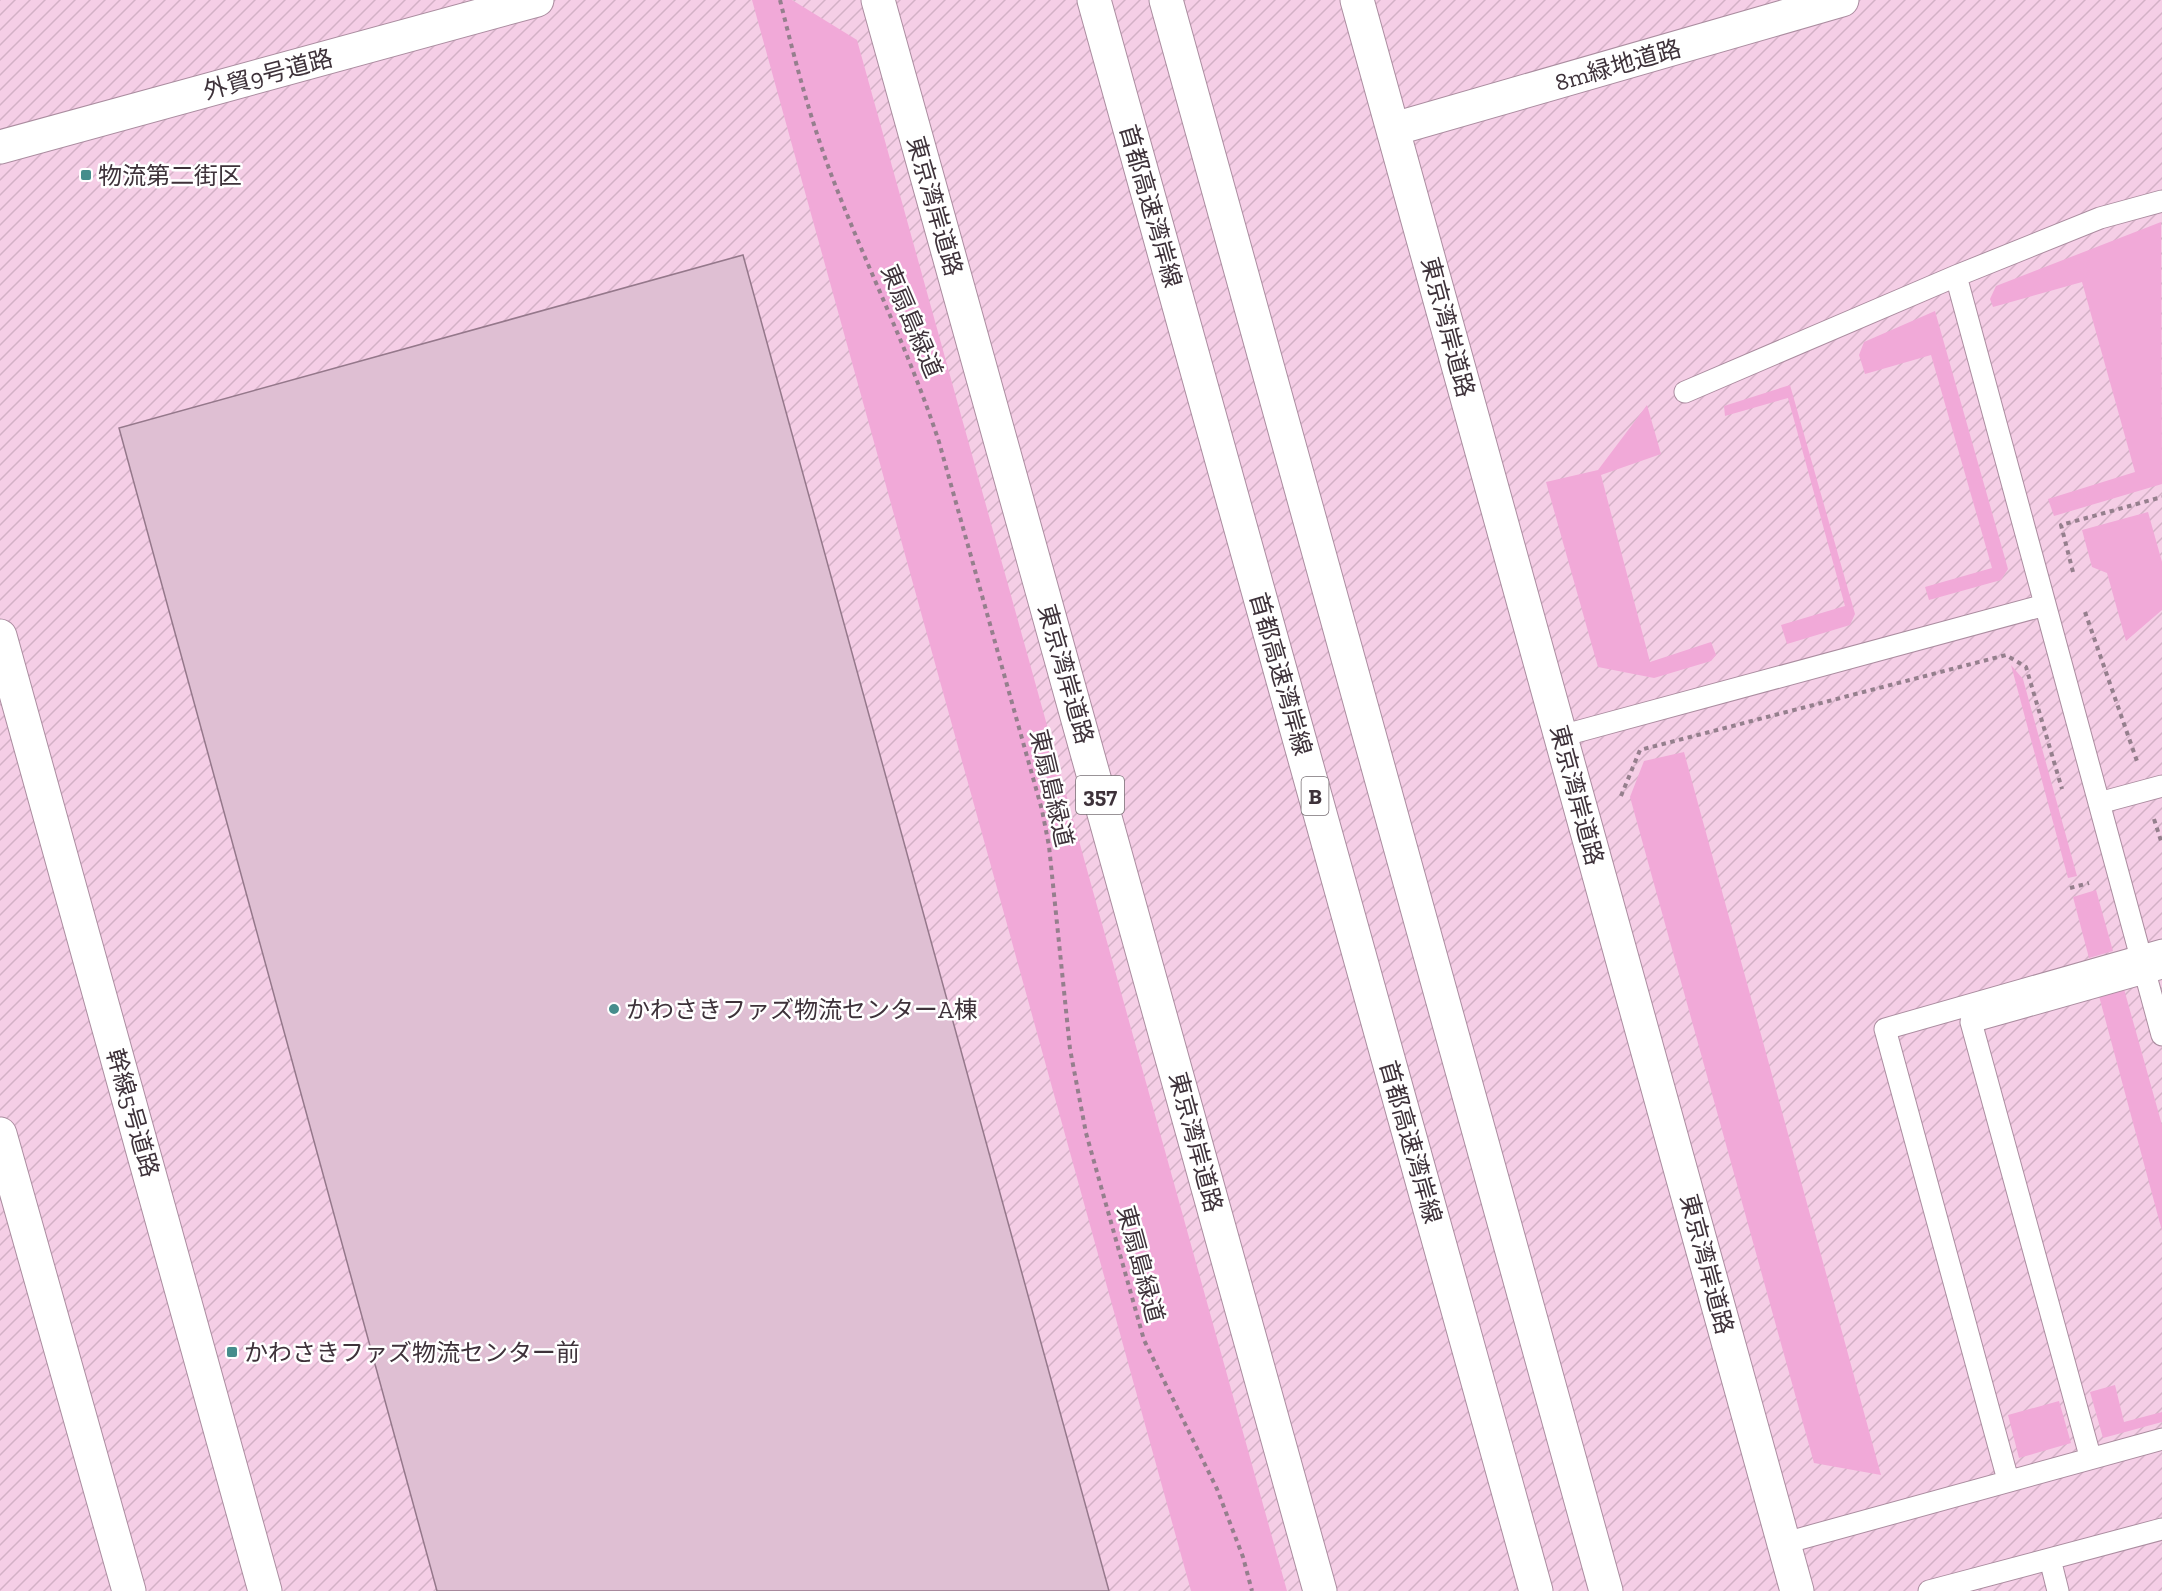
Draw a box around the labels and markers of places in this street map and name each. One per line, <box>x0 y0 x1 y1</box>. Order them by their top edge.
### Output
place label: 物流第二街区 <box>98 161 242 190</box>
marker: 物流第二街区 <box>79 168 93 182</box>
place label: かわさきファズ物流センターA棟 <box>626 995 978 1024</box>
marker: かわさきファズ物流センターA棟 <box>607 1002 621 1016</box>
place label: かわさきファズ物流センター前 <box>244 1338 580 1367</box>
marker: かわさきファズ物流センター前 <box>225 1345 239 1359</box>

